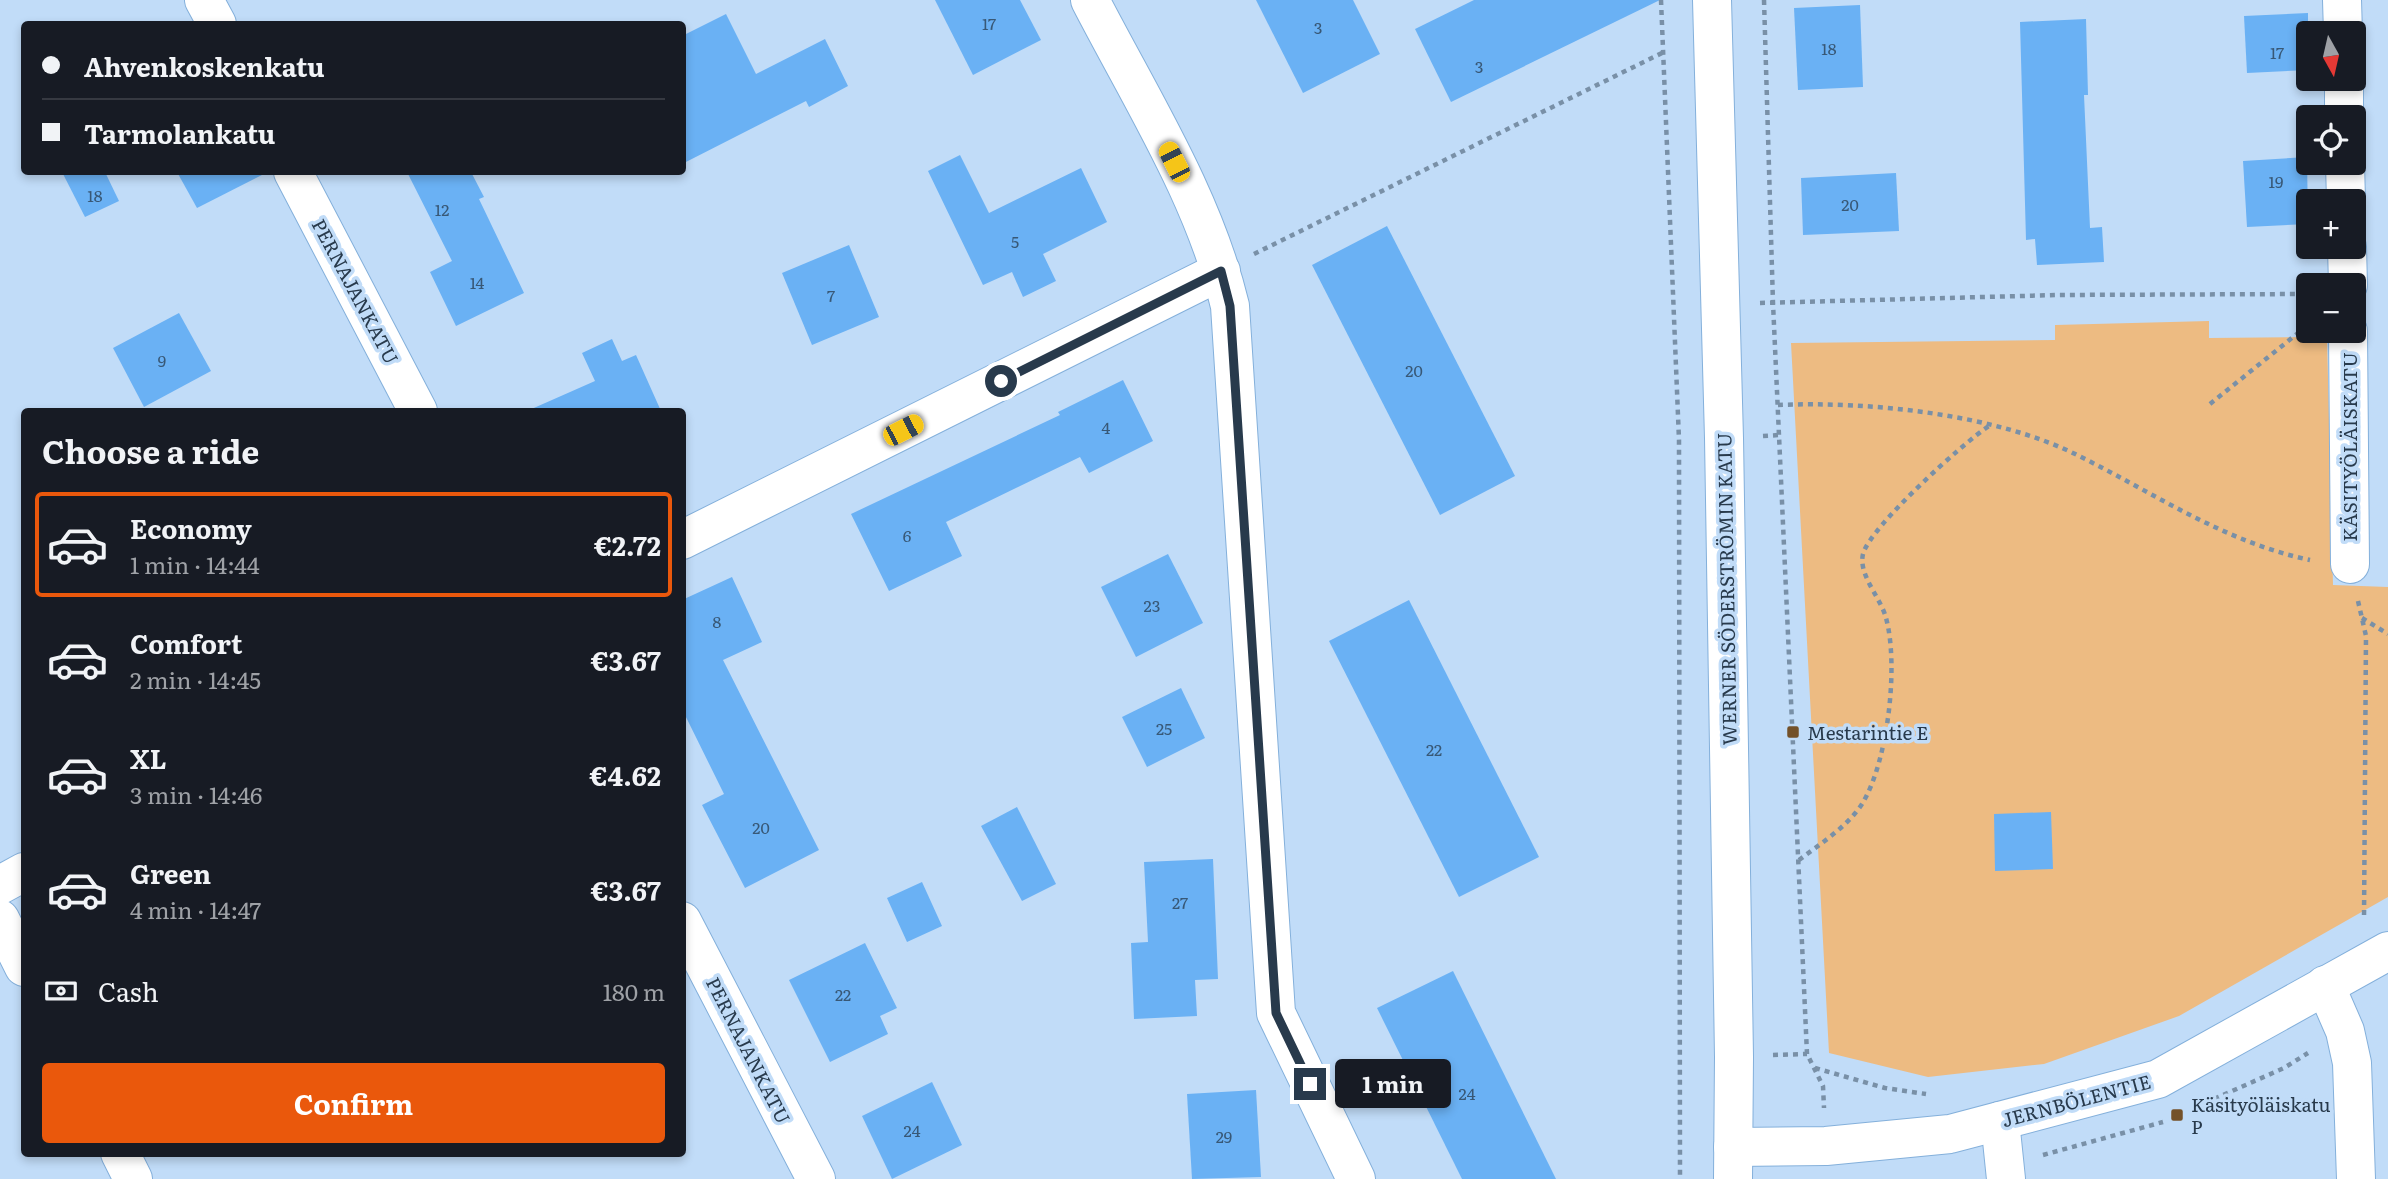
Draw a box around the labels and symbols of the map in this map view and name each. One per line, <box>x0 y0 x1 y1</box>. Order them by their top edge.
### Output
house number: 17 <box>982 11 996 35</box>
house number: 3 <box>1314 15 1322 39</box>
north arrow <box>2296 21 2366 91</box>
house number: 18 <box>1821 36 1837 60</box>
house number: 17 <box>2270 40 2284 64</box>
house number: 3 <box>1475 54 1483 78</box>
car <box>1156 139 1193 185</box>
house number: 19 <box>2269 169 2283 193</box>
house number: 18 <box>87 183 103 207</box>
house number: 20 <box>1841 192 1859 216</box>
house number: 12 <box>435 197 449 221</box>
street label: PERNAJANKATU <box>306 213 406 369</box>
house number: 5 <box>1011 229 1019 253</box>
house number: 14 <box>470 270 485 294</box>
house number: 7 <box>827 283 835 307</box>
house number: 9 <box>158 348 166 372</box>
street label: KÄSITYÖLÄISKATU <box>2335 352 2363 542</box>
house number: 20 <box>1405 358 1423 382</box>
route start <box>985 365 1017 397</box>
car <box>880 411 927 449</box>
house number: 4 <box>1102 415 1111 439</box>
street label: WERNER SÖDERSTRÖMIN KATU <box>1709 432 1743 746</box>
house number: 6 <box>903 523 912 547</box>
house number: 23 <box>1144 593 1160 617</box>
house number: 8 <box>713 609 722 633</box>
house number: 25 <box>1156 716 1172 740</box>
place label: Mestarintie E <box>1807 718 1928 746</box>
marker: Mestarintie E <box>1785 724 1801 740</box>
house number: 22 <box>1426 737 1442 761</box>
house number: 20 <box>752 815 770 839</box>
house number: 27 <box>1172 890 1188 914</box>
street label: PERNAJANKATU <box>700 972 798 1128</box>
house number: 22 <box>835 982 851 1006</box>
callout: 1 min <box>1334 1060 1450 1108</box>
street label: JERNBÖLENTIE <box>1998 1067 2154 1133</box>
route end <box>1294 1068 1326 1100</box>
house number: 24 <box>1459 1081 1476 1105</box>
place label: Käsityöläiskatu P <box>2191 1090 2331 1140</box>
marker: Käsityöläiskatu P <box>2169 1107 2185 1123</box>
house number: 24 <box>904 1118 921 1142</box>
house number: 29 <box>1216 1124 1232 1148</box>

